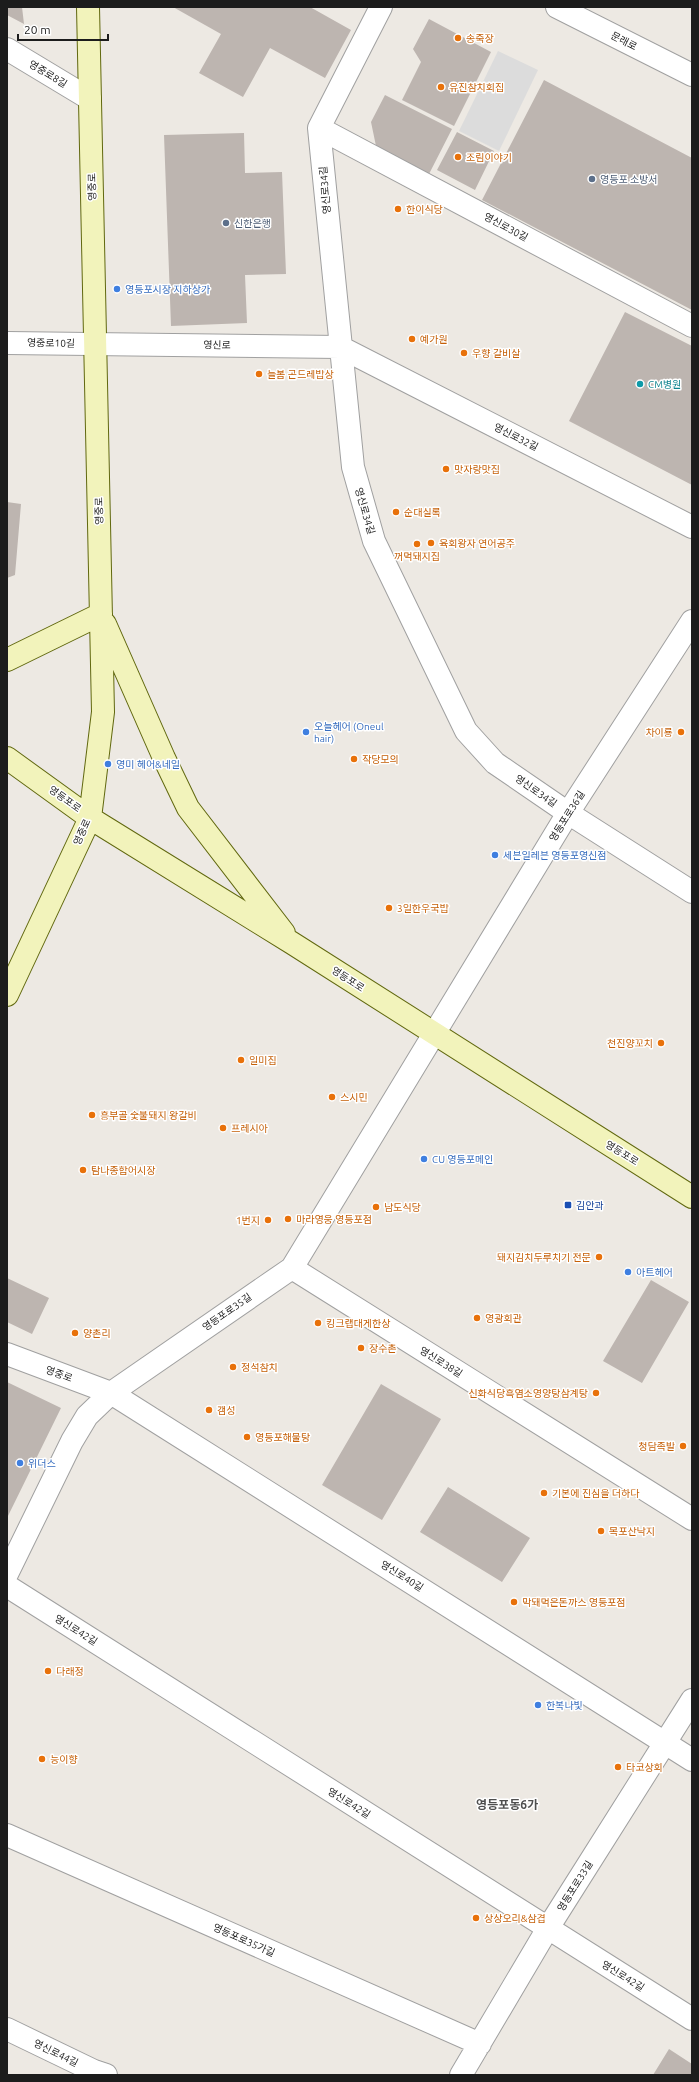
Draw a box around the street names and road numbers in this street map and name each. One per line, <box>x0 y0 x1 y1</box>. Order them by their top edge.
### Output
street label: 문래로 <box>609 30 639 52</box>
street label: 영중로8길 <box>27 58 69 90</box>
street label: 영신로34길 <box>317 166 333 214</box>
street label: 영중로 <box>86 173 98 201</box>
street label: 영신로30길 <box>482 211 530 243</box>
street label: 영중로10길 <box>27 337 75 349</box>
street label: 영신로 <box>203 339 231 351</box>
street label: 영신로32길 <box>492 421 540 453</box>
street label: 영신로34길 <box>353 486 377 536</box>
street label: 영중로 <box>93 497 105 525</box>
street label: 영신로34길 <box>513 773 559 809</box>
street label: 영등포로 <box>47 784 83 814</box>
street label: 영등포로36길 <box>547 789 587 843</box>
street label: 영중로 <box>71 817 93 847</box>
street label: 영등포로 <box>330 964 366 994</box>
street label: 영등포로 <box>603 1139 641 1167</box>
street label: 영등포로35길 <box>200 1291 254 1333</box>
street label: 영신로38길 <box>418 1345 464 1379</box>
street label: 영중로 <box>44 1364 74 1384</box>
street label: 영신로40길 <box>379 1559 425 1593</box>
street label: 영신로42길 <box>53 1613 99 1647</box>
street label: 영신로42길 <box>326 1786 372 1820</box>
street label: 영등포로33길 <box>555 1859 595 1913</box>
street label: 영등포로35가길 <box>211 1921 277 1959</box>
street label: 영신로42길 <box>600 1959 646 1993</box>
street label: 영신로44길 <box>32 2038 80 2068</box>

